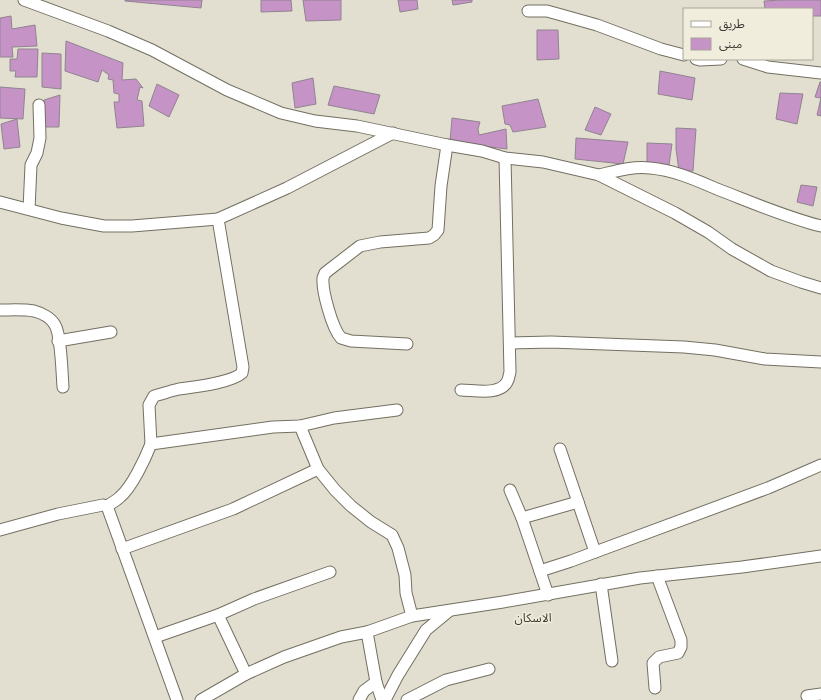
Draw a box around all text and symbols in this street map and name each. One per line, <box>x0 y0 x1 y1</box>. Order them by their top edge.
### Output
legend <box>683 8 813 60</box>
text: طريق <box>719 17 745 32</box>
text: مبنى <box>719 37 742 51</box>
district label: الاسكان <box>514 611 552 625</box>

